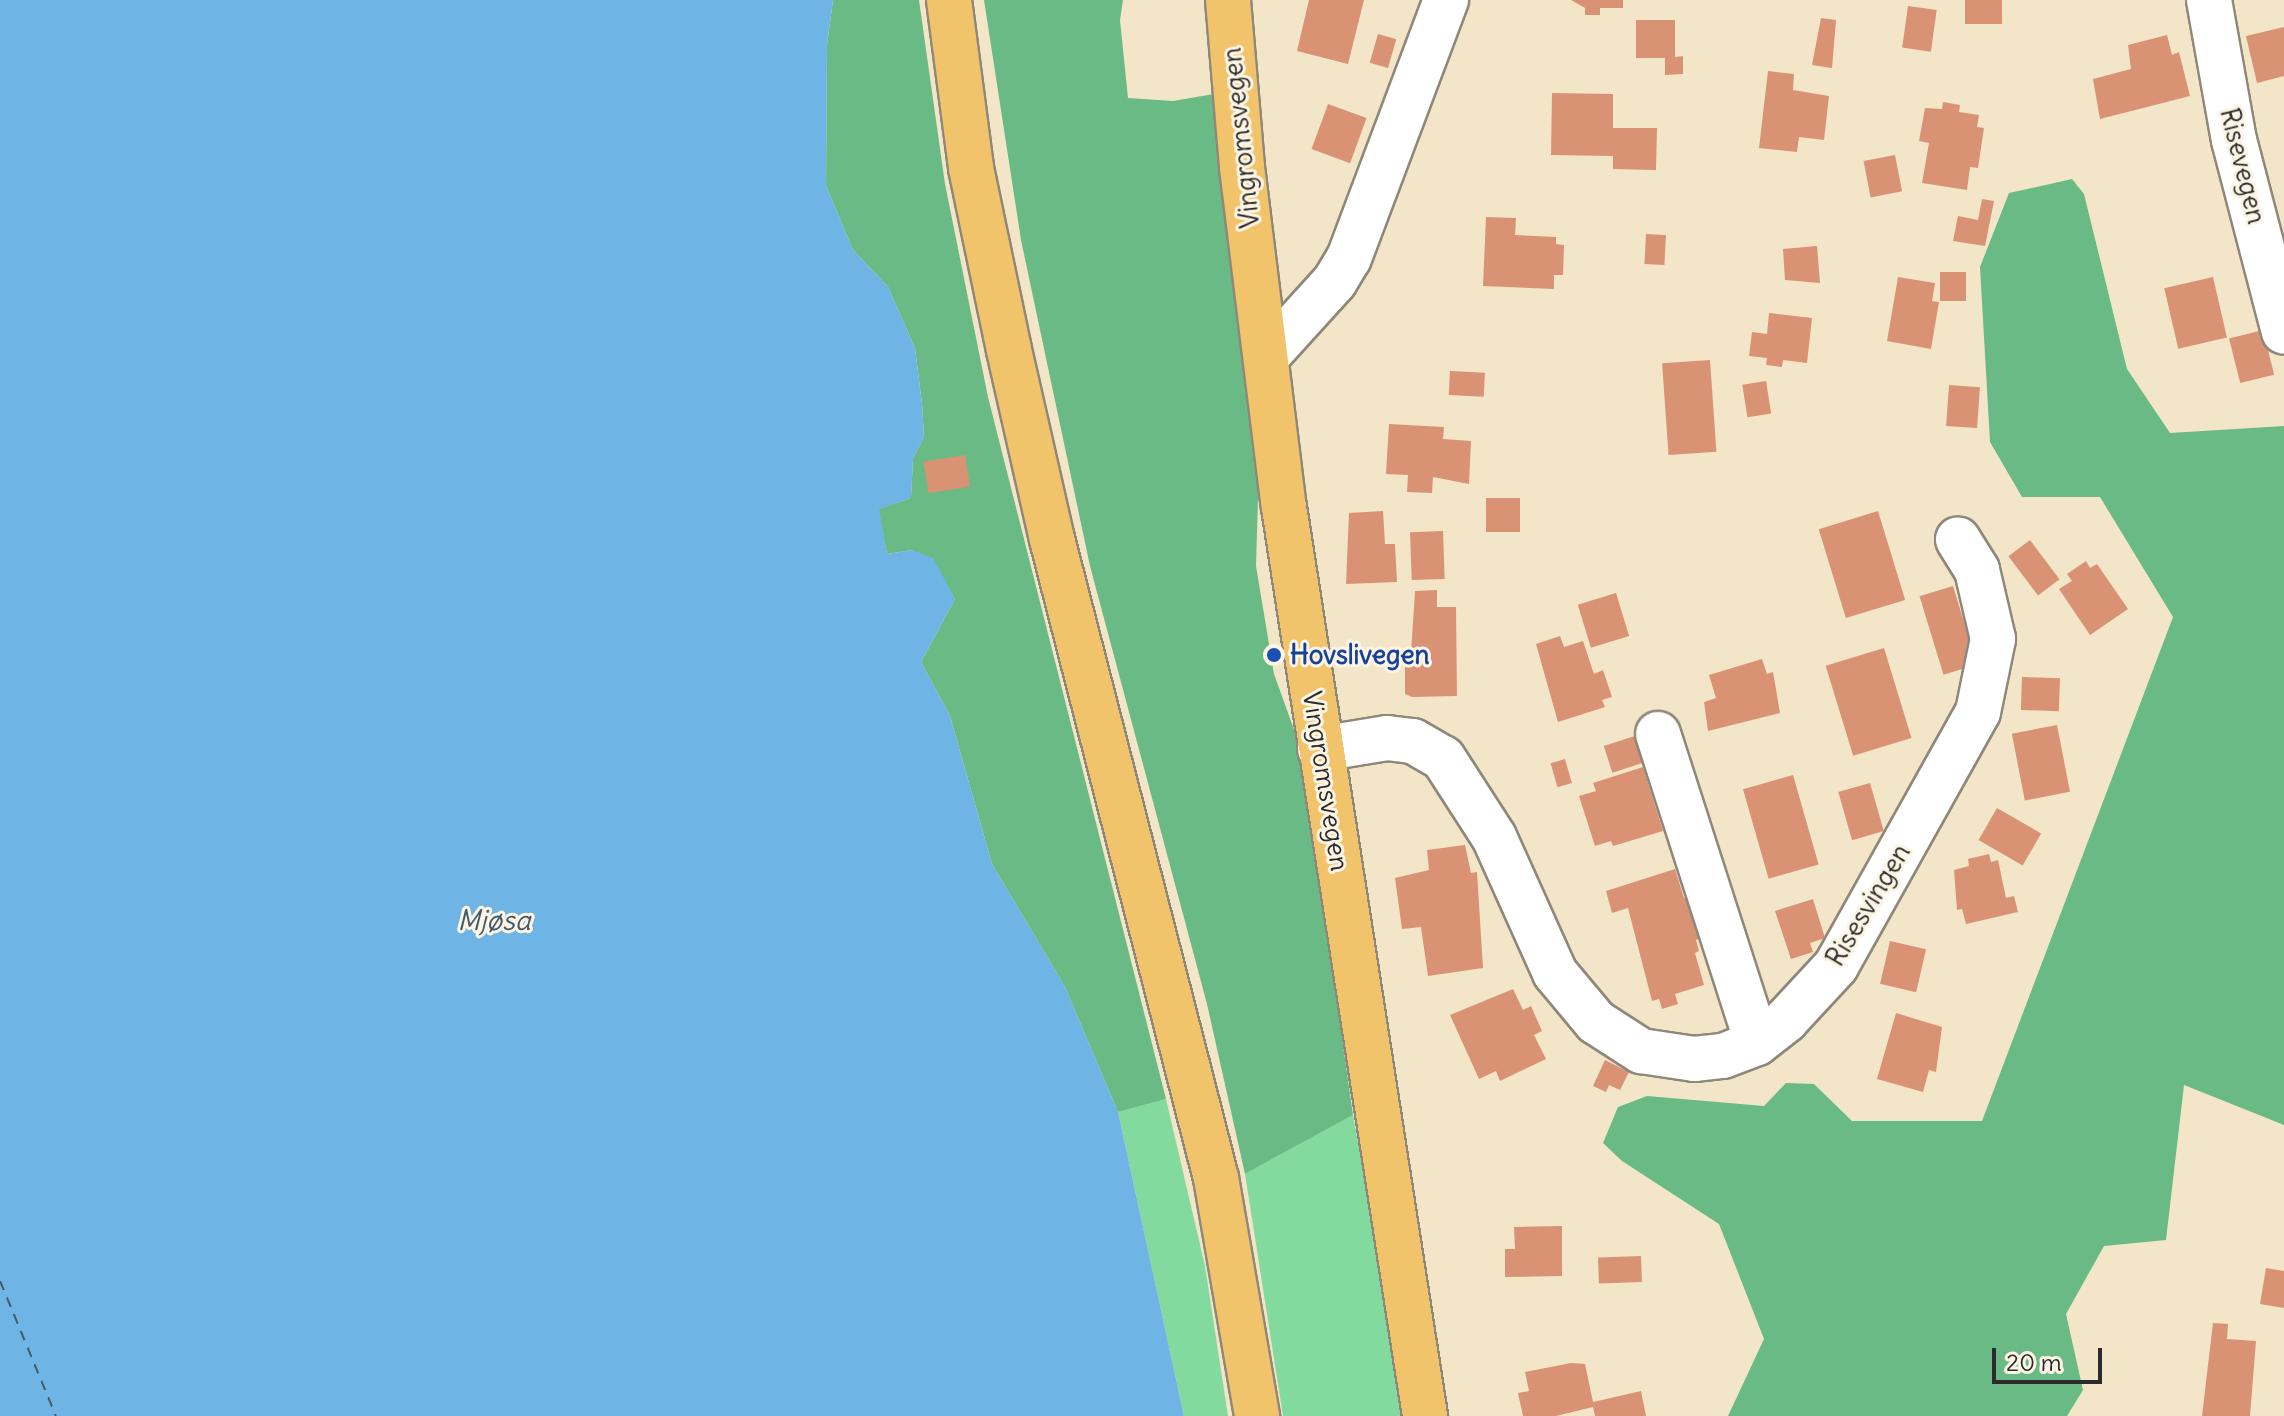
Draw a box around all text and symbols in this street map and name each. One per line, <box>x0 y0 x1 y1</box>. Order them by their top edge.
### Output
street label: Vingromsvegen <box>1216 46 1266 230</box>
street label: Risevegen <box>2214 105 2272 227</box>
place label: Hovslivegen <box>1290 639 1430 671</box>
marker: Hovslivegen <box>1265 646 1283 664</box>
street label: Vingromsvegen <box>1296 689 1356 873</box>
street label: Risesvingen <box>1819 838 1917 972</box>
water label: Mjøsa <box>457 903 531 937</box>
scale bar <box>1996 1332 2106 1382</box>
text: 20 m <box>2006 1347 2062 1377</box>

